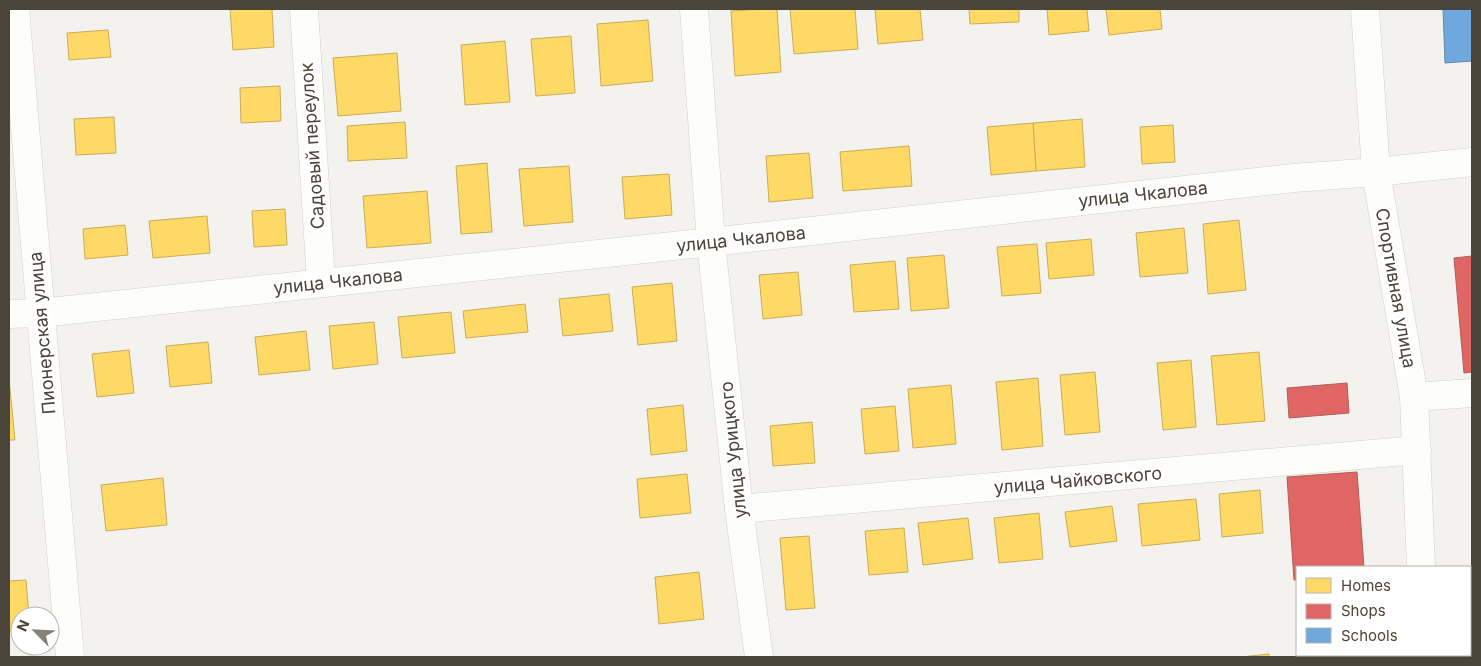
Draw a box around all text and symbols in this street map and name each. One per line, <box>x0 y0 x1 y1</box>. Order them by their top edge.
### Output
street label: Садовый переулок <box>296 62 328 230</box>
street label: улица Чкалова <box>1077 177 1209 211</box>
street label: Спортивная улица <box>1372 206 1420 370</box>
street label: улица Чкалова <box>675 222 807 256</box>
street label: Пионерская улица <box>24 251 60 415</box>
street label: улица Чкалова <box>272 264 404 298</box>
street label: улица Урицкого <box>715 380 751 520</box>
street label: улица Чайковского <box>993 462 1163 498</box>
legend <box>1296 566 1471 656</box>
text: Homes <box>1341 576 1391 595</box>
text: Shops <box>1341 601 1386 620</box>
north arrow <box>10 606 60 656</box>
text: N <box>13 617 33 634</box>
text: Schools <box>1341 626 1398 645</box>

